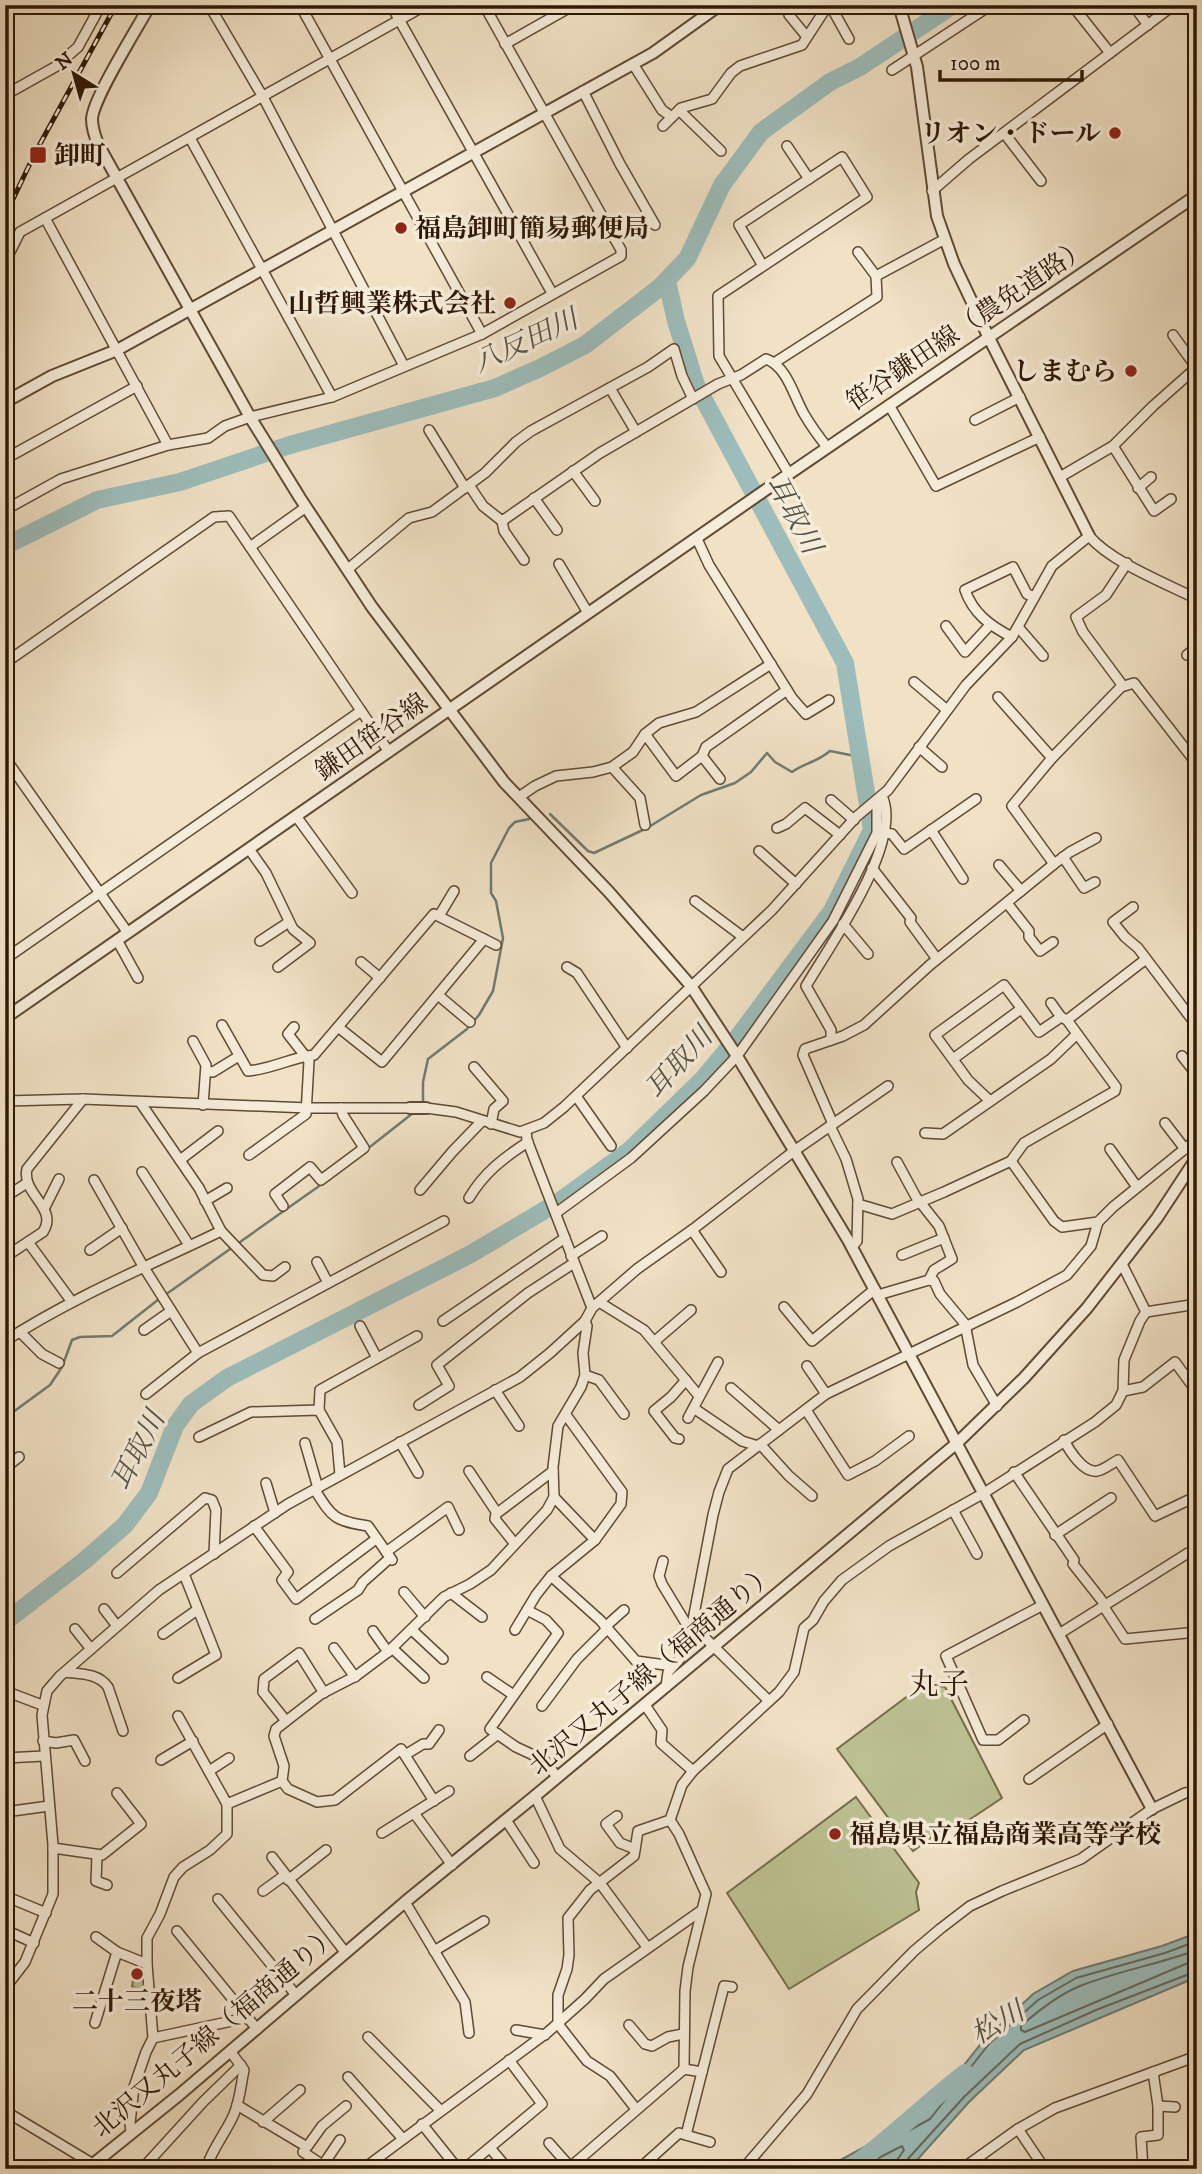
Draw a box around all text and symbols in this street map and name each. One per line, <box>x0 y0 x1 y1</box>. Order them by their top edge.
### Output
north arrow <box>38 38 108 108</box>
scale bar <box>940 38 1081 82</box>
text: N <box>52 48 78 76</box>
text: 100 m <box>950 51 1001 77</box>
place label: リオン・ドール <box>920 118 1101 151</box>
marker: リオン・ドール <box>1107 125 1123 141</box>
place label: 卸町 <box>54 140 106 173</box>
marker: 卸町 <box>28 145 48 165</box>
place label: 福島卸町簡易郵便局 <box>415 213 649 246</box>
marker: 福島卸町簡易郵便局 <box>393 220 409 236</box>
street label: 笹谷鎌田線（農免道路） <box>840 232 1096 419</box>
place label: 山哲興業株式会社 <box>288 288 496 321</box>
marker: 山哲興業株式会社 <box>502 295 518 311</box>
water label: 八反田川 <box>467 301 586 381</box>
place label: しまむら <box>1013 356 1117 389</box>
marker: しまむら <box>1123 363 1139 379</box>
water label: 耳取川 <box>759 469 830 563</box>
street label: 鎌田笹谷線 <box>309 686 435 788</box>
water label: 耳取川 <box>638 1018 722 1106</box>
water label: 耳取川 <box>104 1403 174 1496</box>
street label: 北沢又丸子線（福商通り） <box>523 1557 783 1783</box>
district label: 丸子 <box>909 1667 969 1704</box>
place label: 福島県立福島商業高等学校 <box>849 1819 1161 1852</box>
marker: 福島県立福島商業高等学校 <box>827 1826 843 1842</box>
street label: 北沢又丸子線（福商通り） <box>86 1919 346 2145</box>
marker: 二十三夜塔 <box>129 1966 145 1982</box>
place label: 二十三夜塔 <box>72 1986 202 2019</box>
water label: 松川 <box>965 1993 1033 2052</box>

